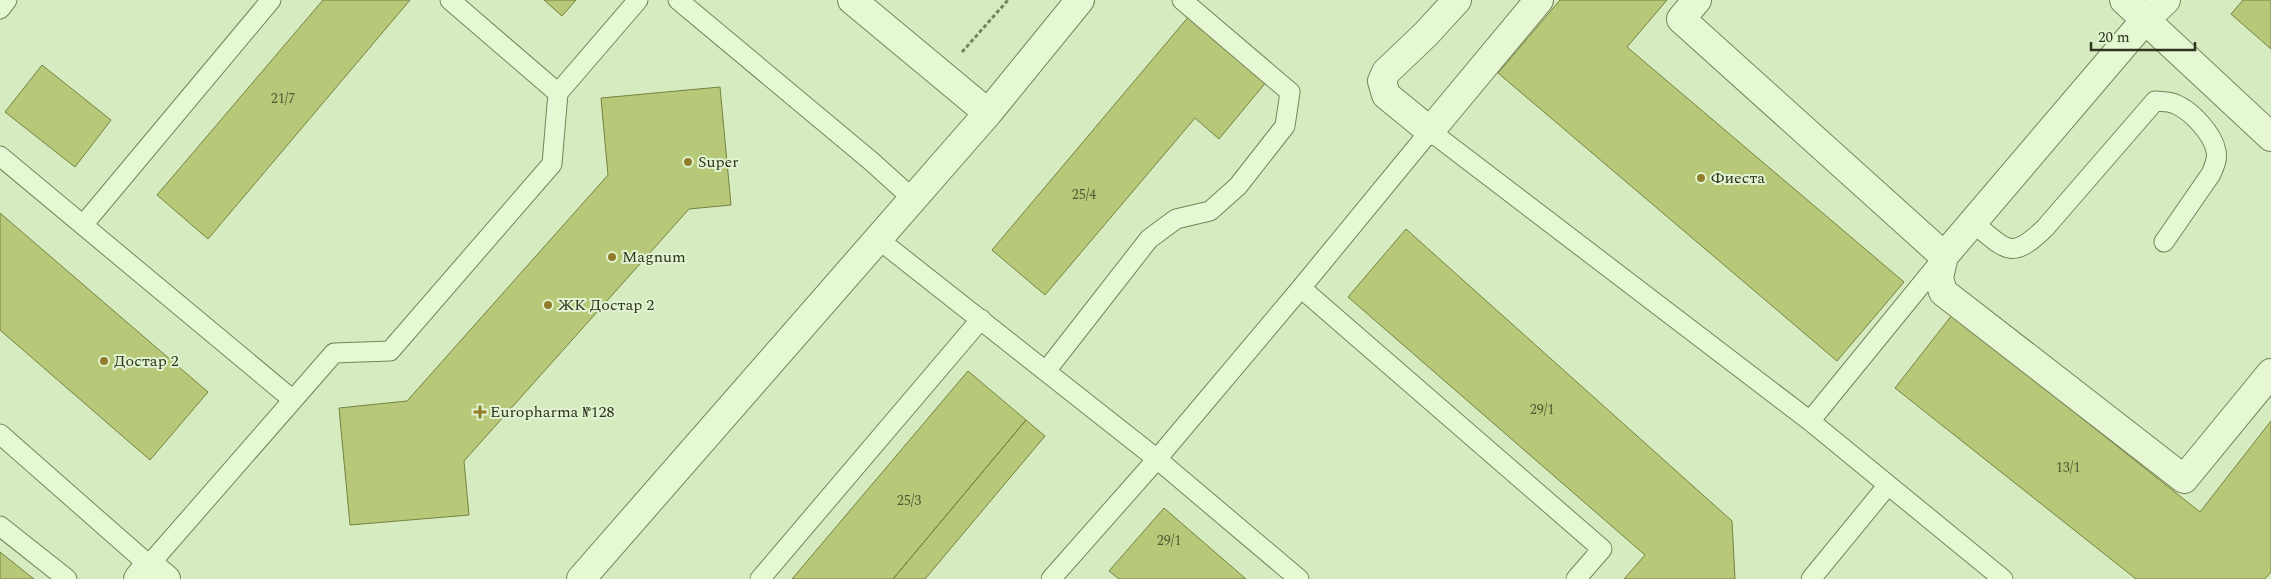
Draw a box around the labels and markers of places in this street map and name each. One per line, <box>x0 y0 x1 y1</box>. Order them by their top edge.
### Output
place label: Super <box>698 150 739 174</box>
marker: Super <box>682 156 694 168</box>
place label: Фиеста <box>1711 166 1765 190</box>
marker: Фиеста <box>1695 172 1707 184</box>
place label: Magnum <box>622 245 686 269</box>
marker: Magnum <box>606 251 618 263</box>
place label: ЖК Достар 2 <box>558 293 654 317</box>
marker: ЖК Достар 2 <box>542 299 554 311</box>
place label: Достар 2 <box>114 349 179 373</box>
marker: Достар 2 <box>98 355 110 367</box>
place label: Europharma №128 <box>490 400 614 424</box>
marker: Europharma №128 <box>474 406 486 418</box>

